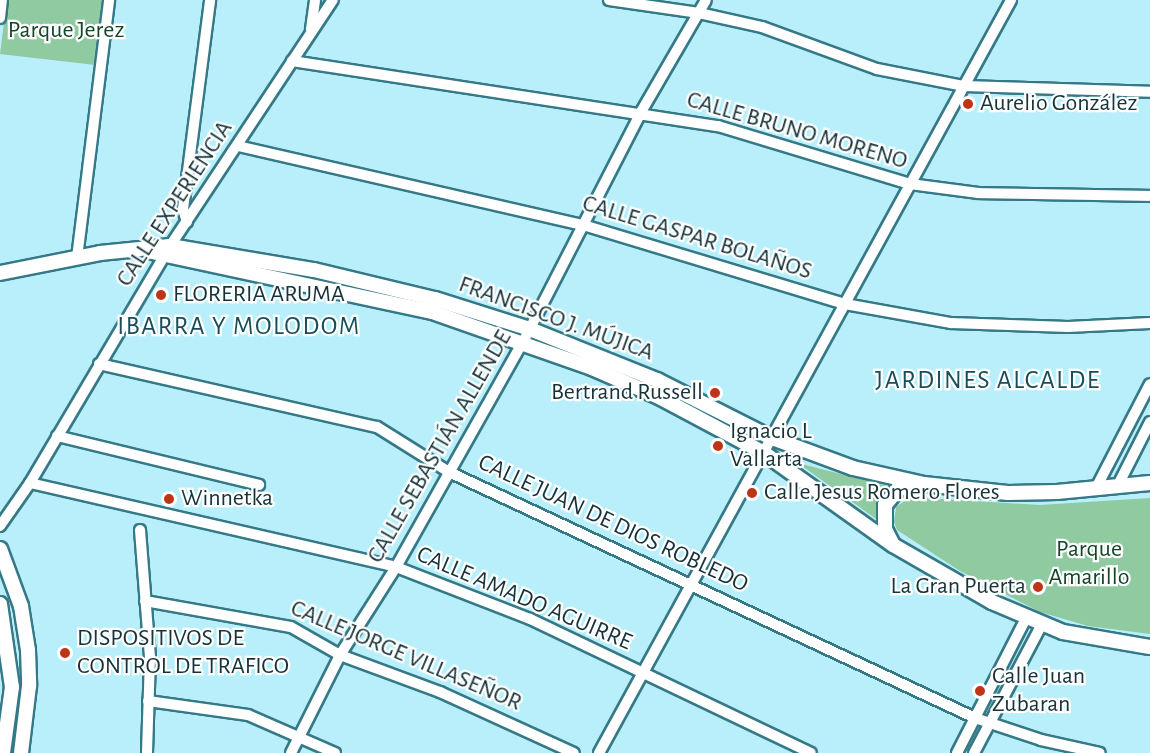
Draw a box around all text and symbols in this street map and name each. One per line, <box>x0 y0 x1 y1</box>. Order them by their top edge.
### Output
park label: Parque Jerez <box>8 17 124 45</box>
street label: CALLE BRUNO MORENO <box>683 86 911 176</box>
place label: Aurelio González <box>980 90 1137 118</box>
marker: Aurelio González <box>961 97 975 111</box>
street label: CALLE EXPERIENCIA <box>111 116 239 292</box>
street label: CALLE GASPAR BOLAÑOS <box>579 189 815 287</box>
street label: FRANCISCO J. MÚJICA <box>455 270 657 368</box>
place label: FLORERIA ARUMA <box>173 281 345 309</box>
marker: FLORERIA ARUMA <box>154 288 168 302</box>
district label: IBARRA Y MOLODOM <box>117 311 361 343</box>
street label: CALLE SEBASTIÁN ALLENDE <box>362 326 518 568</box>
district label: JARDINES ALCALDE <box>875 365 1101 397</box>
place label: Bertrand Russell <box>551 379 703 407</box>
marker: Bertrand Russell <box>708 386 722 400</box>
place label: Ignacio L Vallarta <box>730 418 812 474</box>
marker: Ignacio L Vallarta <box>711 439 725 453</box>
street label: CALLE JUAN DE DIOS ROBLEDO <box>473 449 753 599</box>
place label: Calle Jesus Romero Flores <box>764 479 1000 507</box>
place label: Winnetka <box>181 485 273 513</box>
marker: Calle Jesus Romero Flores <box>745 486 759 500</box>
marker: Winnetka <box>162 492 176 506</box>
park label: Parque Amarillo <box>1049 536 1129 592</box>
street label: CALLE AMADO AGUIRRE <box>412 541 636 657</box>
place label: La Gran Puerta <box>890 573 1026 601</box>
marker: La Gran Puerta <box>1031 580 1045 594</box>
street label: CALLE JORGE VILLASEÑOR <box>286 594 526 718</box>
place label: DISPOSITIVOS DE CONTROL DE TRAFICO <box>77 625 289 681</box>
marker: DISPOSITIVOS DE CONTROL DE TRAFICO <box>58 646 72 660</box>
place label: Calle Juan Zubaran <box>992 663 1085 719</box>
marker: Calle Juan Zubaran <box>973 684 987 698</box>

